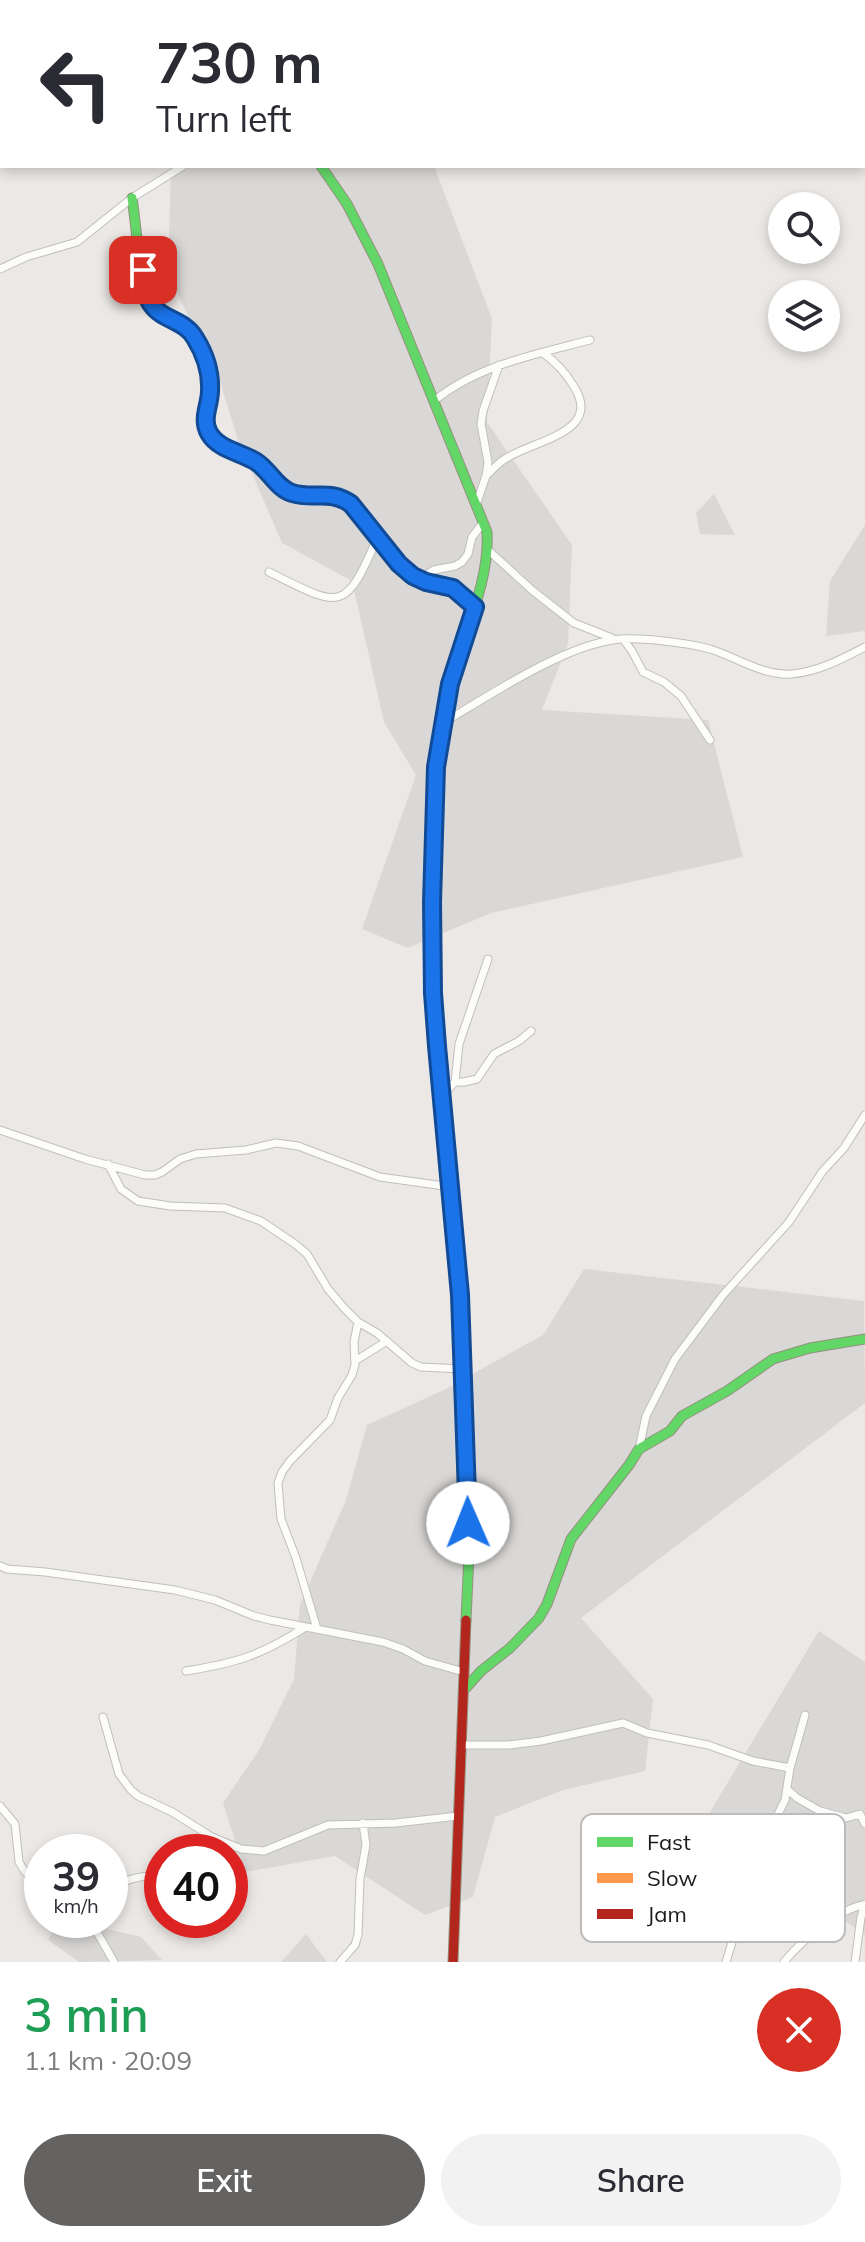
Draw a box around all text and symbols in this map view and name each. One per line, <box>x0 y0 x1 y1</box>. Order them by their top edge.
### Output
text: 730 m <box>156 27 323 97</box>
icon: left <box>24 32 128 136</box>
text: Turn left <box>156 96 292 141</box>
map controls <box>768 192 840 352</box>
button: search <box>768 192 840 264</box>
pin <box>109 236 177 304</box>
icon: arrive <box>121 248 165 292</box>
button: layers <box>768 280 840 352</box>
position arrow <box>426 1481 510 1565</box>
legend <box>581 1814 845 1942</box>
text: Fast <box>647 1828 691 1856</box>
speed limit sign: 40 <box>144 1834 248 1938</box>
text: 39 <box>52 1851 100 1901</box>
text: Slow <box>647 1864 697 1892</box>
text: km/h <box>53 1893 99 1918</box>
text: Jam <box>647 1900 687 1928</box>
text: 3 min <box>24 1984 149 2044</box>
button: close <box>757 1988 841 2072</box>
text: 1.1 km · 20:09 <box>24 2044 192 2077</box>
button: Exit <box>24 2134 425 2226</box>
button: Share <box>441 2134 841 2226</box>

